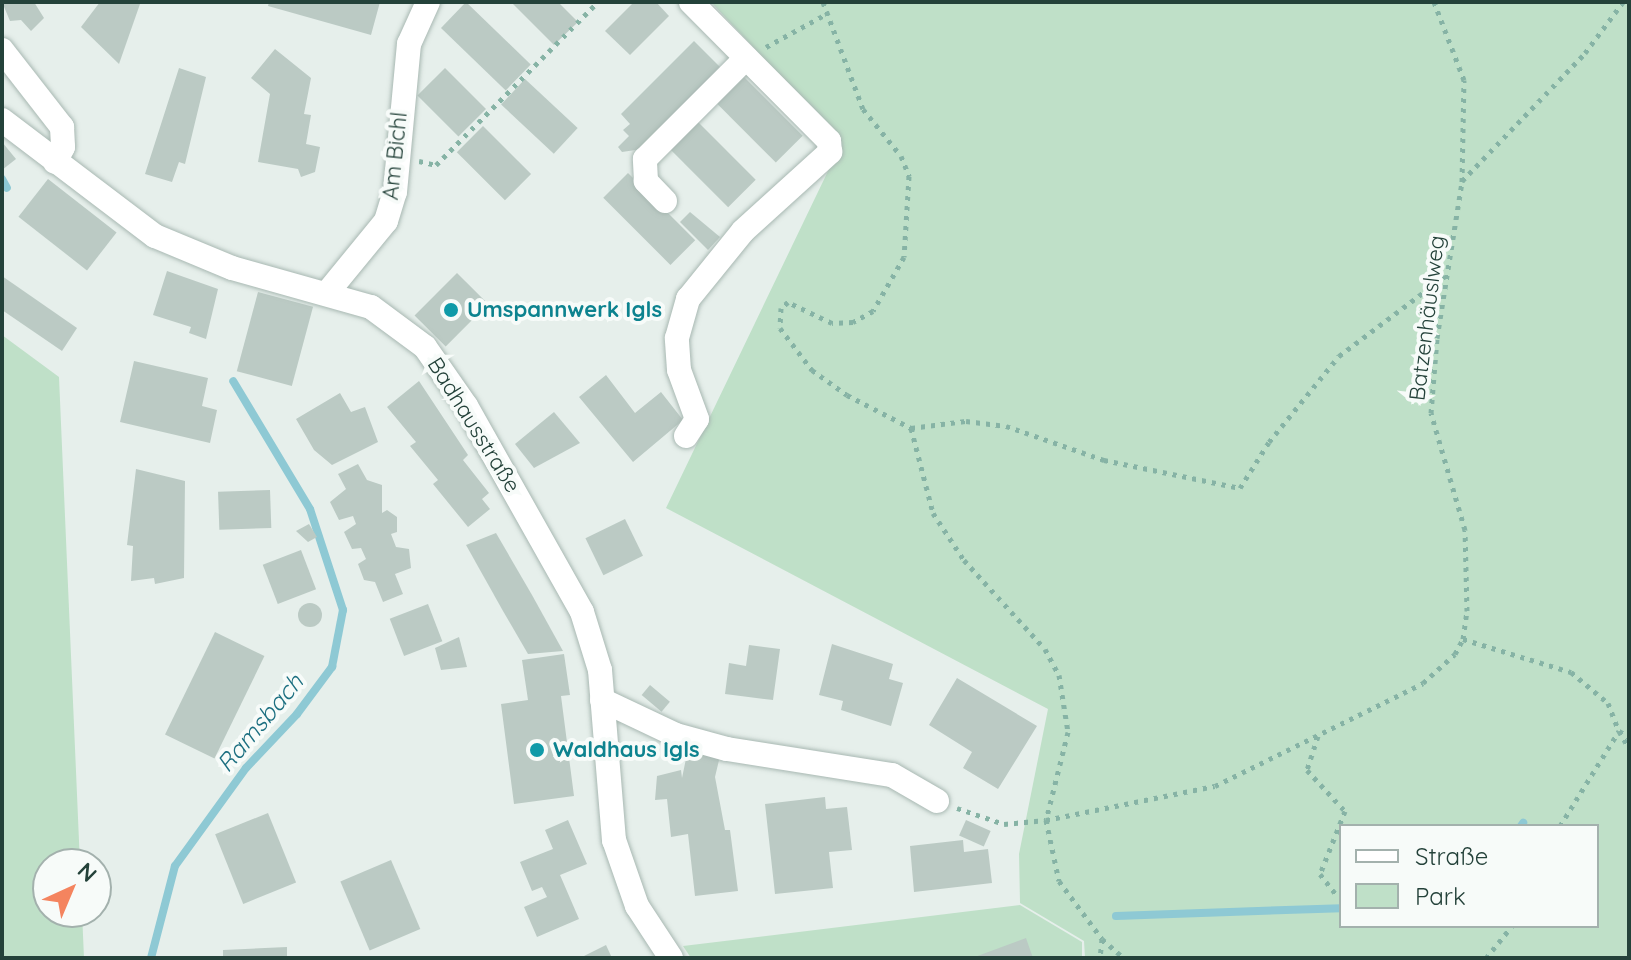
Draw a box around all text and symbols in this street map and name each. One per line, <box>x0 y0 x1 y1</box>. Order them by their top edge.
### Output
street label: Am Bichl <box>377 111 413 201</box>
street label: Batzenhäuslweg <box>1404 234 1450 402</box>
place label: Umspannwerk Igls <box>467 297 662 323</box>
marker: Umspannwerk Igls <box>442 301 460 319</box>
street label: Badhausstraße <box>422 352 526 498</box>
water label: Ramsbach <box>211 668 309 778</box>
place label: Waldhaus Igls <box>553 737 700 763</box>
marker: Waldhaus Igls <box>528 741 546 759</box>
legend <box>1339 824 1599 928</box>
text: Straße <box>1415 841 1488 871</box>
north arrow <box>32 848 112 928</box>
text: N <box>72 856 103 888</box>
text: Park <box>1415 881 1466 911</box>

